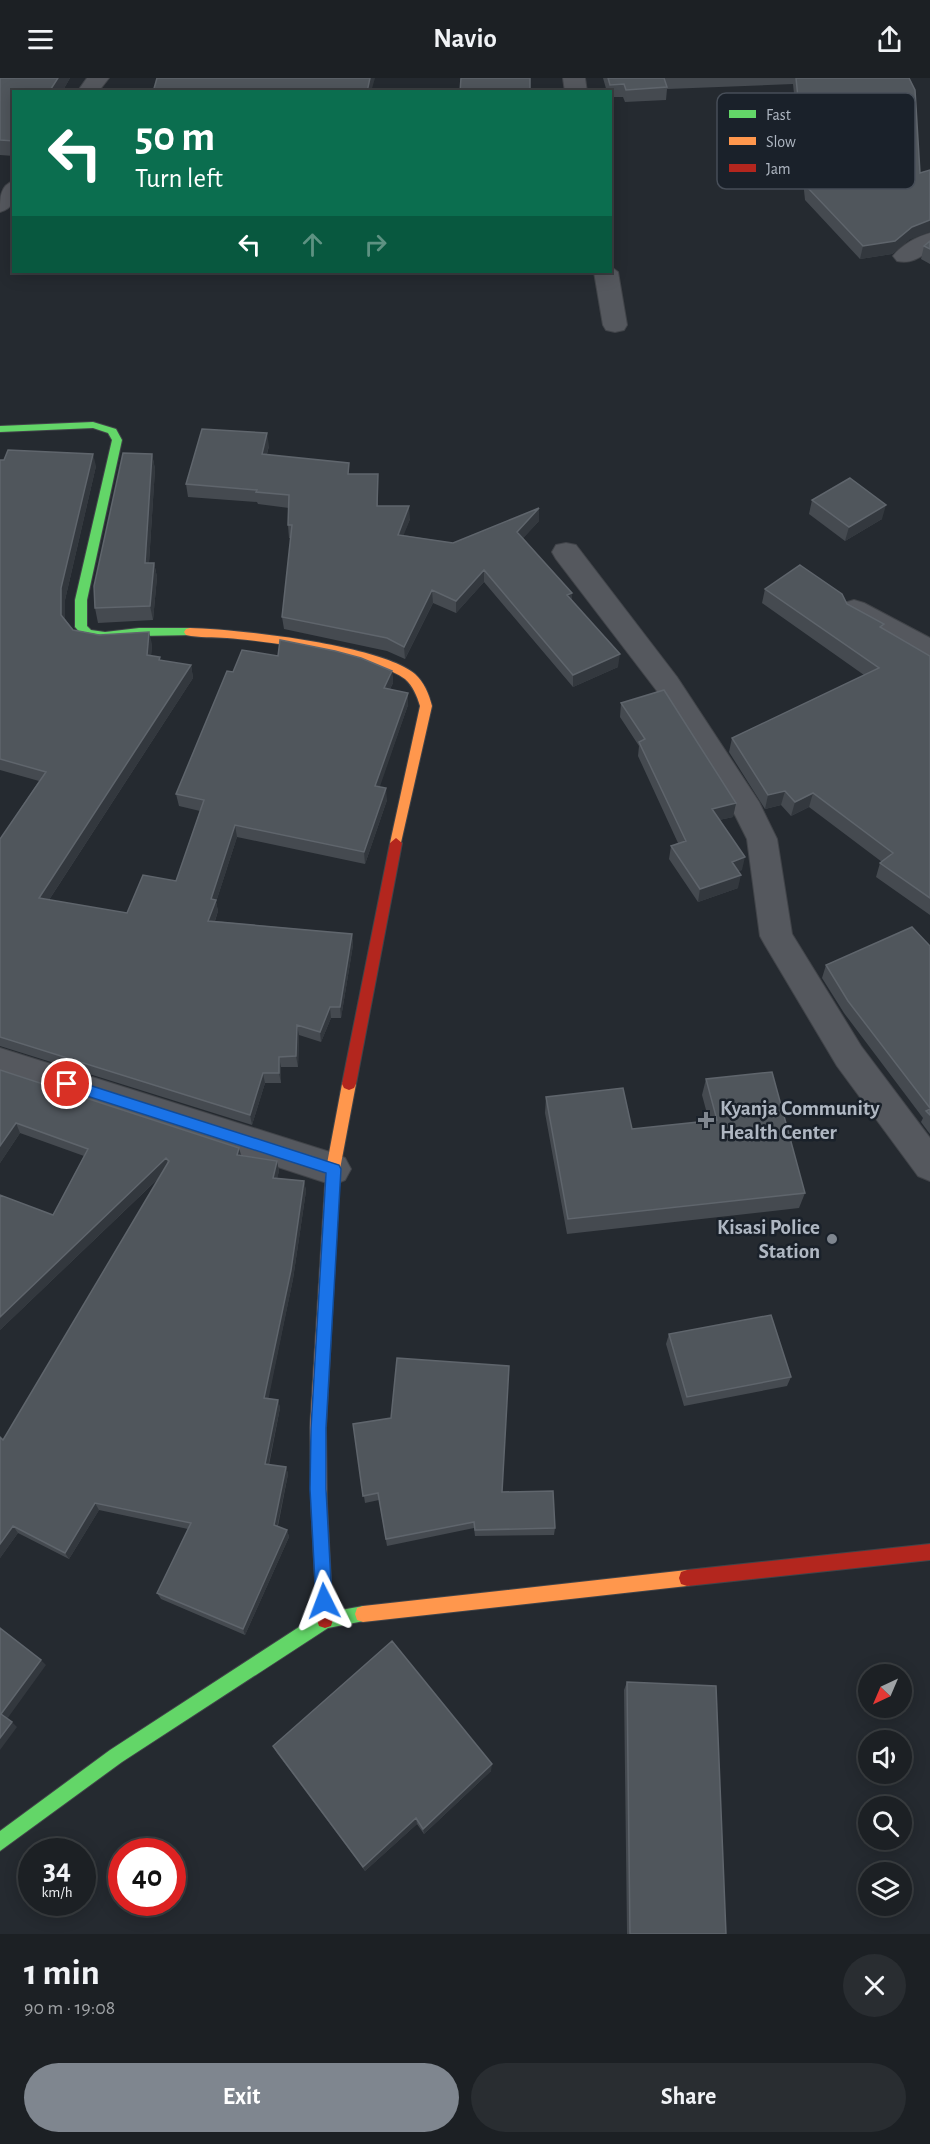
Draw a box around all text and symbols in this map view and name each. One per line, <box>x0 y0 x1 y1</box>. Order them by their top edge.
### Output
icon: menu <box>24 23 57 56</box>
icon: share <box>873 23 906 56</box>
text: Navio <box>433 25 497 52</box>
legend <box>717 93 915 189</box>
text: Fast <box>766 107 791 123</box>
icon: left <box>36 114 114 192</box>
text: 50 m <box>135 116 215 158</box>
text: Slow <box>766 134 796 150</box>
text: Jam <box>766 161 791 177</box>
text: Turn left <box>135 165 223 192</box>
icon: left <box>233 228 266 261</box>
icon: ahead <box>296 228 329 261</box>
icon: right <box>359 228 392 261</box>
pin <box>41 1058 92 1109</box>
icon: arrive <box>50 1067 83 1100</box>
place label: Kyanja Community Health Center <box>720 1098 880 1143</box>
marker: Kyanja Community Health Center <box>697 1111 715 1129</box>
place label: Kisasi Police Station <box>717 1217 820 1262</box>
marker: Kisasi Police Station <box>825 1232 839 1246</box>
position arrow <box>292 1569 356 1633</box>
north arrow <box>858 1664 912 1718</box>
map controls <box>858 1664 912 1916</box>
button: sound <box>858 1730 912 1784</box>
button: search <box>858 1796 912 1850</box>
speed limit sign: 40 <box>108 1838 186 1916</box>
text: 34 <box>43 1855 71 1885</box>
button: layers <box>858 1862 912 1916</box>
text: km/h <box>42 1885 72 1900</box>
button: close <box>843 1954 906 2017</box>
text: 1 min <box>24 1955 100 1991</box>
text: 90 m · 19:08 <box>24 1998 115 2018</box>
button: Exit <box>24 2063 459 2132</box>
button: Share <box>471 2063 906 2132</box>

